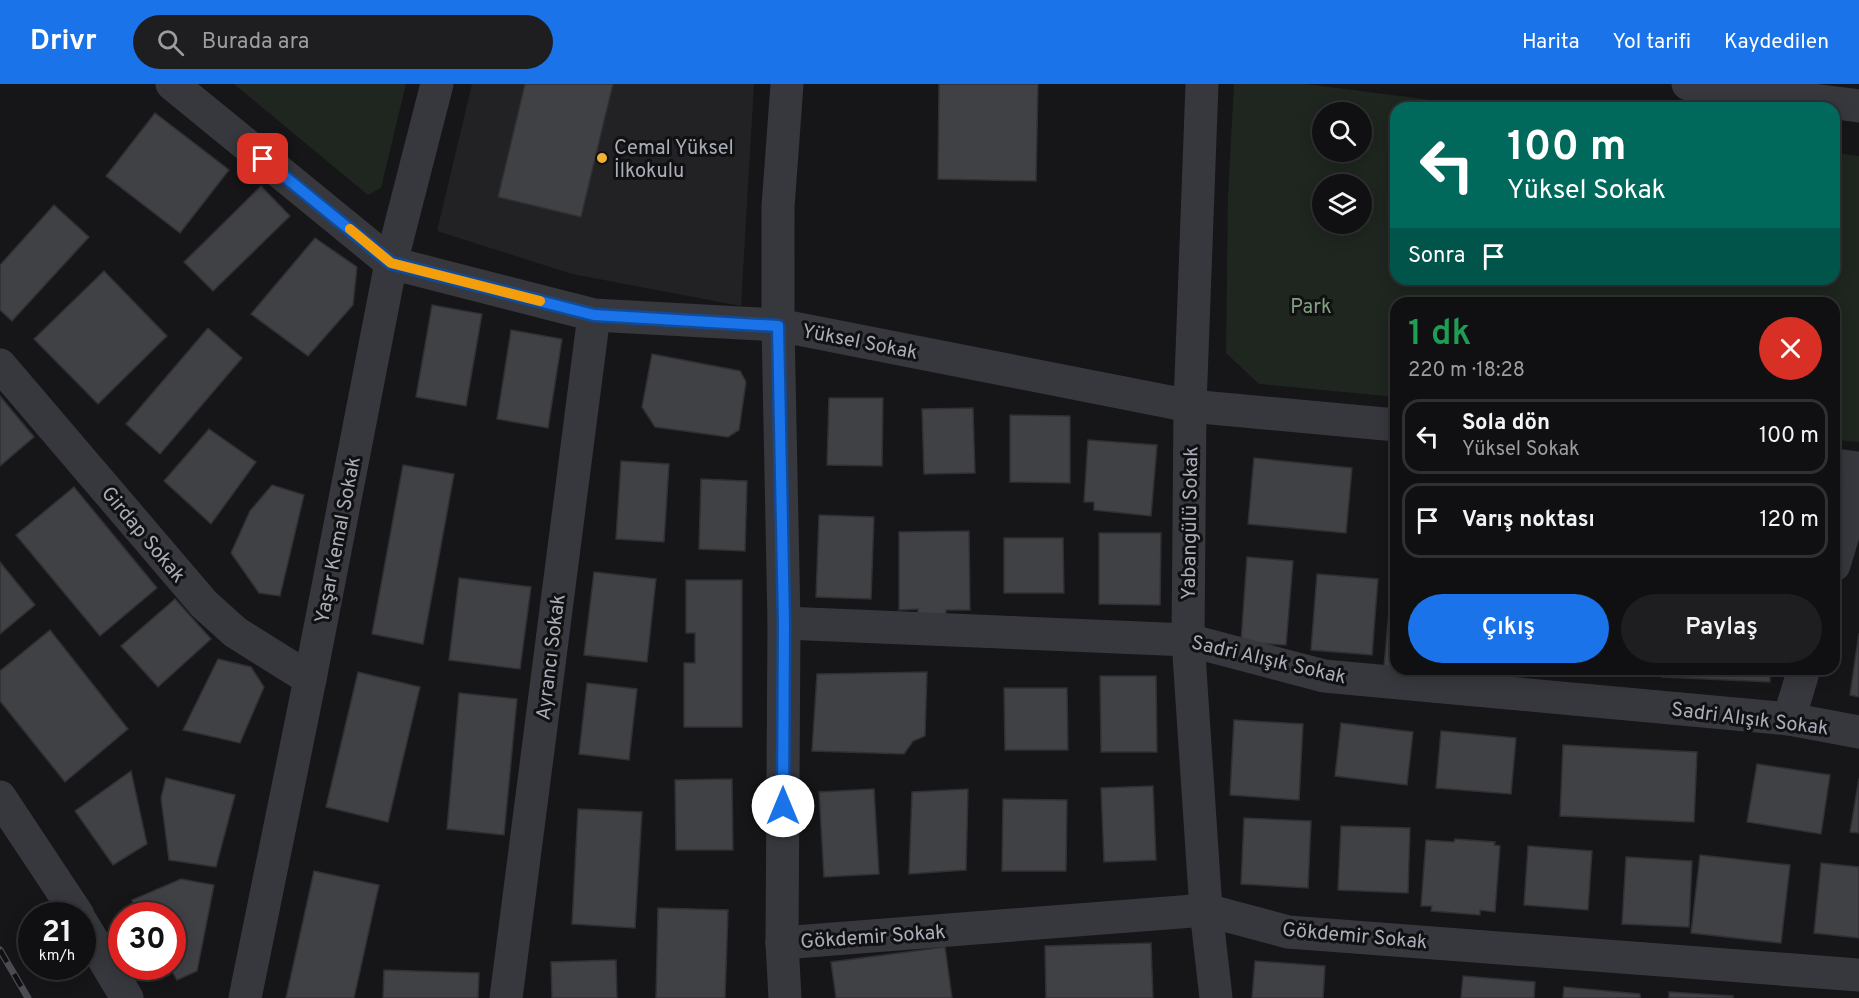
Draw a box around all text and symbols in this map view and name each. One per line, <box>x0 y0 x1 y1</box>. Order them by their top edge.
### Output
search box <box>133 15 553 69</box>
text: Drivr <box>30 24 97 60</box>
icon: search <box>154 26 187 59</box>
text: Burada ara <box>202 29 309 56</box>
text: Harita <box>1522 29 1580 56</box>
text: Yol tarifi <box>1613 29 1691 56</box>
text: Kaydedilen <box>1724 29 1829 56</box>
map controls <box>1312 102 1372 234</box>
button: search <box>1312 102 1372 162</box>
text: 100 m <box>1507 122 1626 175</box>
icon: left <box>1408 126 1486 204</box>
pin <box>237 133 288 184</box>
place label: Cemal Yüksel İlkokulu <box>614 136 734 185</box>
icon: arrive <box>246 142 279 175</box>
marker: Cemal Yüksel İlkokulu <box>595 151 609 165</box>
button: layers <box>1312 174 1372 234</box>
text: Yüksel Sokak <box>1507 174 1666 208</box>
icon: arrive <box>1477 240 1510 273</box>
text: Sonra <box>1408 243 1465 270</box>
park label: Park <box>1290 295 1332 321</box>
text: 1 dk <box>1408 312 1471 358</box>
button: close <box>1759 317 1822 380</box>
street label: Yüksel Sokak <box>799 319 920 367</box>
text: 220 m · 18:28 <box>1408 358 1525 384</box>
text: Sola dön <box>1462 410 1550 437</box>
icon: left <box>1411 420 1444 453</box>
text: 100 m <box>1759 423 1819 450</box>
text: Yüksel Sokak <box>1462 437 1580 463</box>
street label: Yabangülü Sokak <box>1177 446 1205 600</box>
street label: Yaşar Kemal Sokak <box>310 455 368 626</box>
street label: Girdap Sokak <box>95 482 190 589</box>
icon: arrive <box>1411 504 1444 537</box>
text: Varış noktası <box>1462 507 1595 534</box>
text: 120 m <box>1759 507 1819 534</box>
street label: Ayrancı Sokak <box>531 593 573 722</box>
button: Çıkış <box>1408 594 1609 663</box>
button: Paylaş <box>1621 594 1822 663</box>
street label: Sadri Alışık Sokak <box>1188 630 1349 691</box>
street label: Sadri Alışık Sokak <box>1670 697 1830 743</box>
position arrow <box>751 774 815 838</box>
speed limit sign: 30 <box>108 902 186 980</box>
text: 21 <box>42 915 72 952</box>
street label: Gökdemir Sokak <box>1281 918 1429 956</box>
street label: Gökdemir Sokak <box>800 920 947 956</box>
text: km/h <box>39 947 75 966</box>

